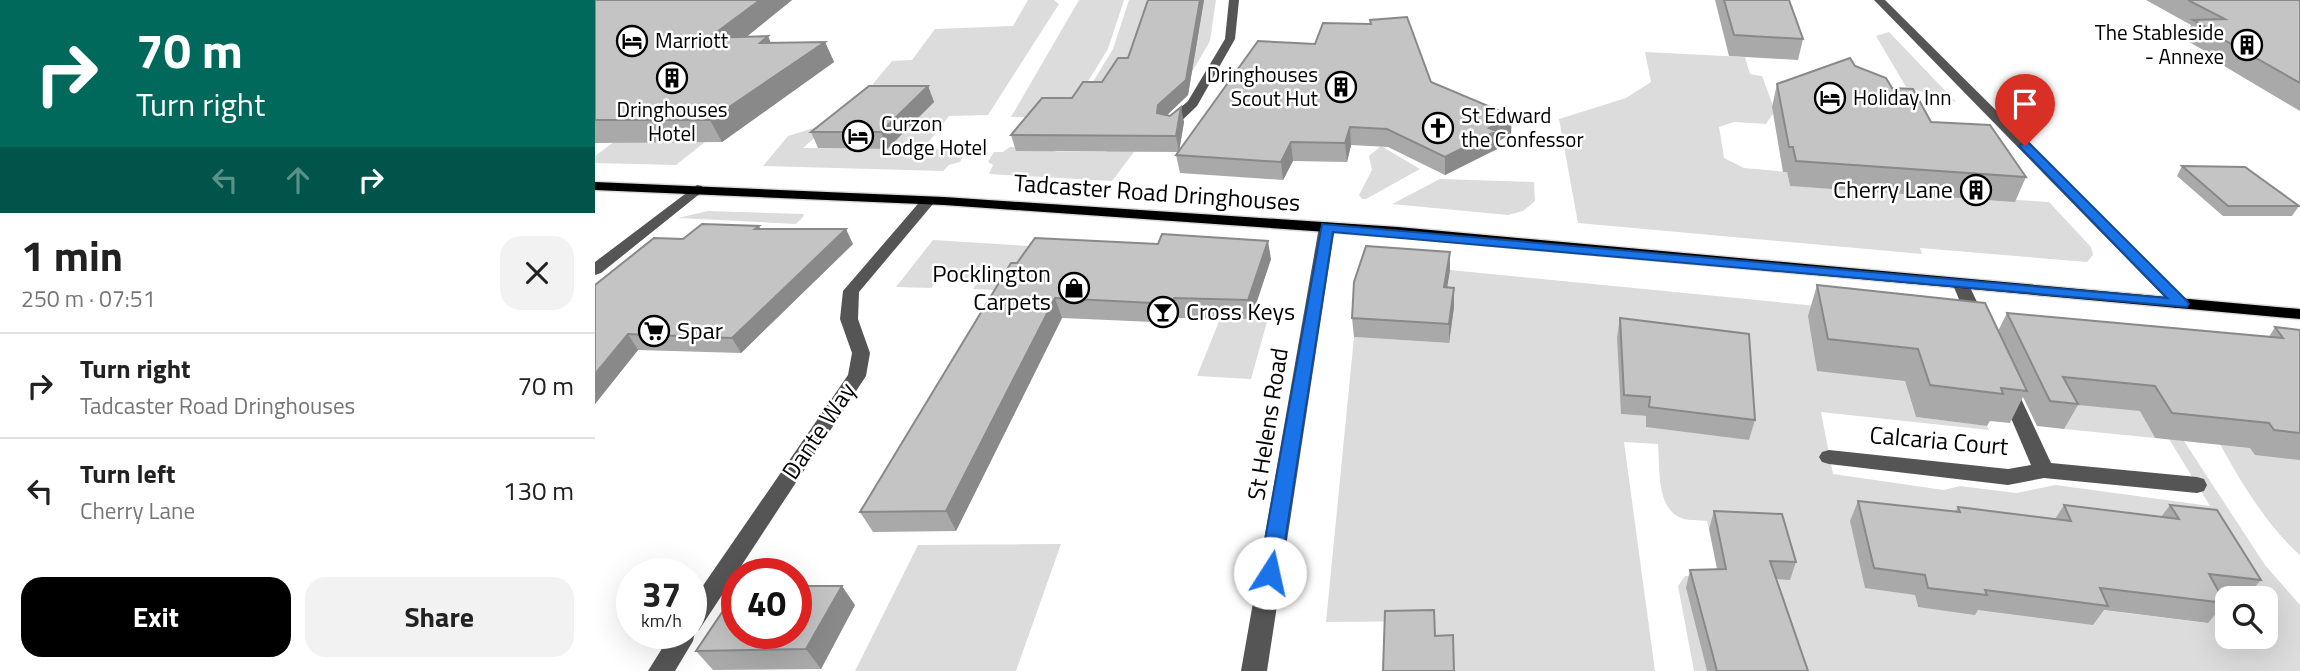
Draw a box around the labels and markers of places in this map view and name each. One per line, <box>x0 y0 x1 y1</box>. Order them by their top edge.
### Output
place label: The Stableside - Annexe <box>2095 16 2224 72</box>
hotel icon: Marriott <box>615 24 649 58</box>
place label: Marriott <box>655 24 729 56</box>
building icon: The Stableside - Annexe <box>2230 28 2264 62</box>
place label: Dringhouses Scout Hut <box>1207 58 1319 114</box>
building icon: Dringhouses Hotel <box>655 61 689 95</box>
building icon: Dringhouses Scout Hut <box>1324 70 1358 104</box>
pin <box>1995 74 2055 146</box>
hotel icon: Holiday Inn <box>1813 81 1847 115</box>
place label: Holiday Inn <box>1853 81 1952 113</box>
place label: Dringhouses Hotel <box>616 93 728 149</box>
place label: St Edward the Confessor <box>1461 99 1584 155</box>
place label: Curzon Lodge Hotel <box>881 107 987 163</box>
church icon: St Edward the Confessor <box>1421 111 1455 145</box>
hotel icon: Curzon Lodge Hotel <box>841 119 875 153</box>
place label: Cherry Lane <box>1833 171 1953 207</box>
building icon: Cherry Lane <box>1959 173 1993 207</box>
place label: Pocklington Carpets <box>932 255 1051 319</box>
shop icon: Pocklington Carpets <box>1057 271 1091 305</box>
place label: Cross Keys <box>1186 293 1295 329</box>
bar icon: Cross Keys <box>1146 295 1180 329</box>
place label: Spar <box>677 312 723 348</box>
supermarket icon: Spar <box>637 314 671 348</box>

